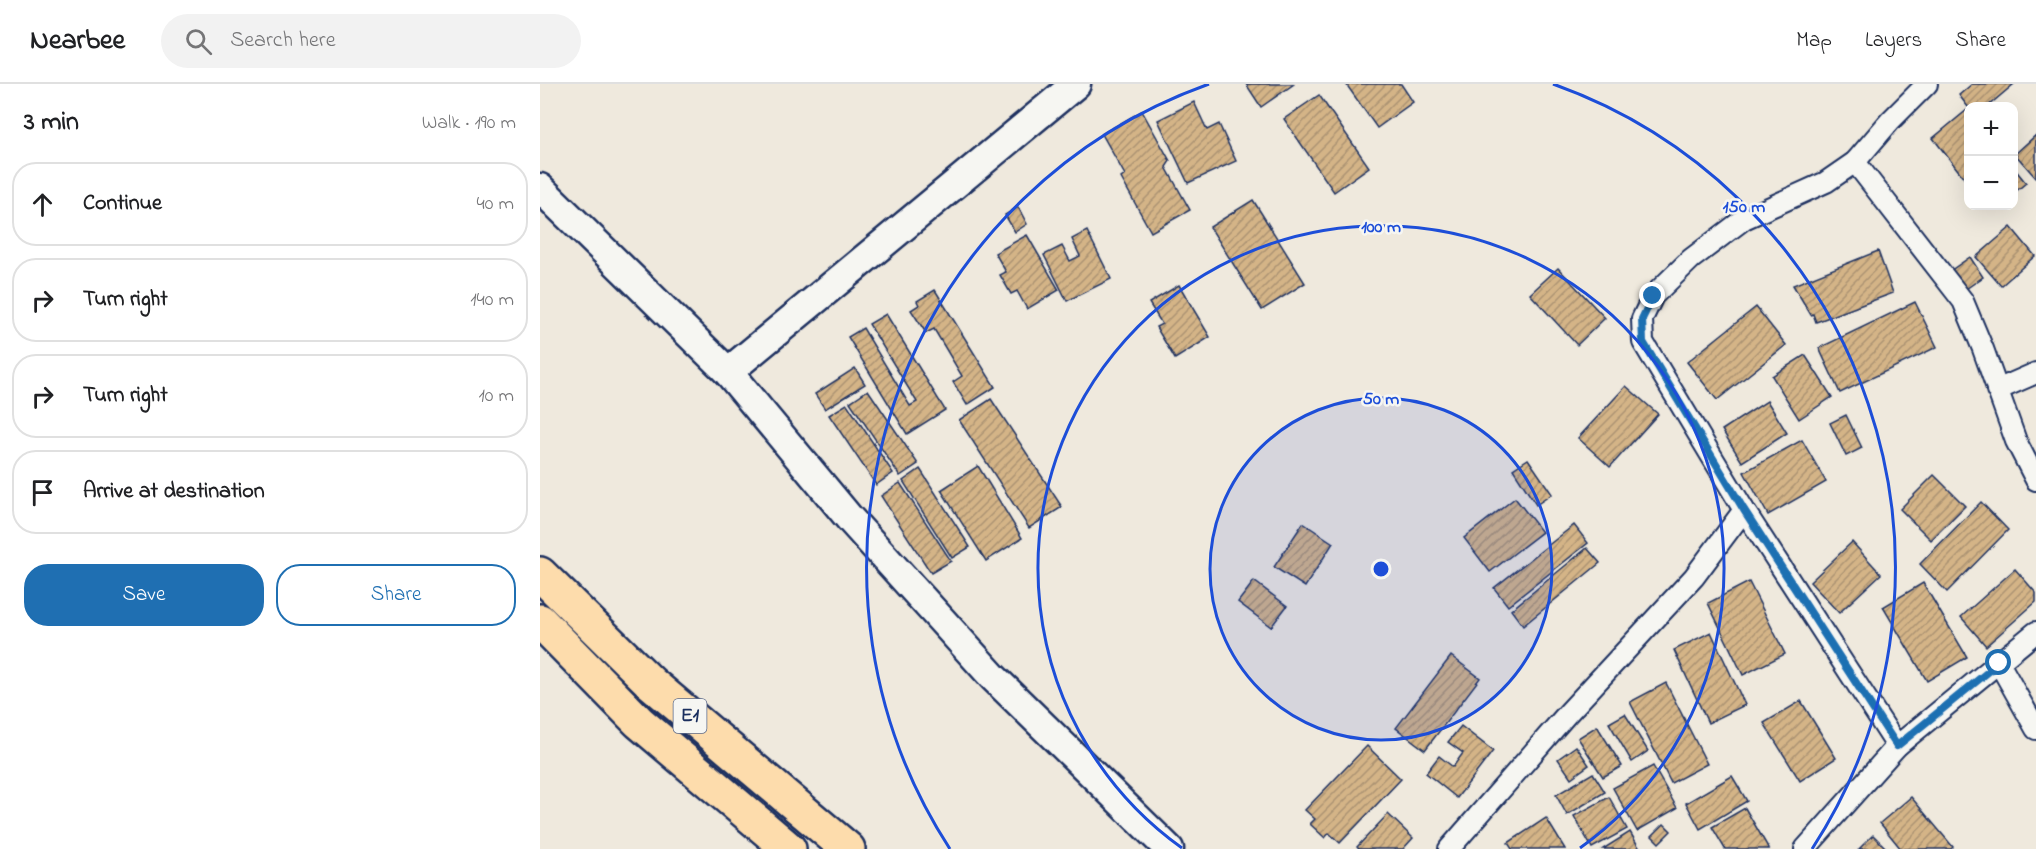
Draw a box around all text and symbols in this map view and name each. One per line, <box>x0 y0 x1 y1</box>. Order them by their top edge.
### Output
search box <box>161 14 581 68</box>
text: Nearbee <box>30 21 125 62</box>
icon: search <box>182 25 215 58</box>
text: Search here <box>230 25 336 57</box>
text: Map <box>1796 26 1832 56</box>
text: Layers <box>1865 26 1922 56</box>
text: Share <box>1955 26 2006 56</box>
map controls <box>1964 102 2018 210</box>
button: + <box>1964 102 2018 156</box>
text: 3 min <box>24 104 79 142</box>
text: Walk · 190 m <box>422 109 516 138</box>
button: − <box>1964 156 2018 210</box>
icon: ahead <box>26 188 59 221</box>
text: Continue <box>83 188 162 220</box>
text: 40 m <box>477 190 514 219</box>
text: 150 m <box>1723 195 1765 221</box>
text: 100 m <box>1361 215 1401 241</box>
route end <box>1639 282 1665 308</box>
icon: right <box>26 284 59 317</box>
text: Turn right <box>83 284 168 316</box>
text: 140 m <box>470 286 514 315</box>
icon: right <box>26 380 59 413</box>
text: Turn right <box>83 380 168 412</box>
text: 10 m <box>478 382 514 411</box>
text: 50 m <box>1363 387 1399 413</box>
icon: arrive <box>26 476 59 509</box>
text: Arrive at destination <box>83 476 265 508</box>
centre of rings <box>1371 559 1391 579</box>
button: Save <box>24 564 264 626</box>
button: Share <box>276 564 516 626</box>
route start <box>1985 649 2011 675</box>
road number: E1 <box>674 699 706 733</box>

